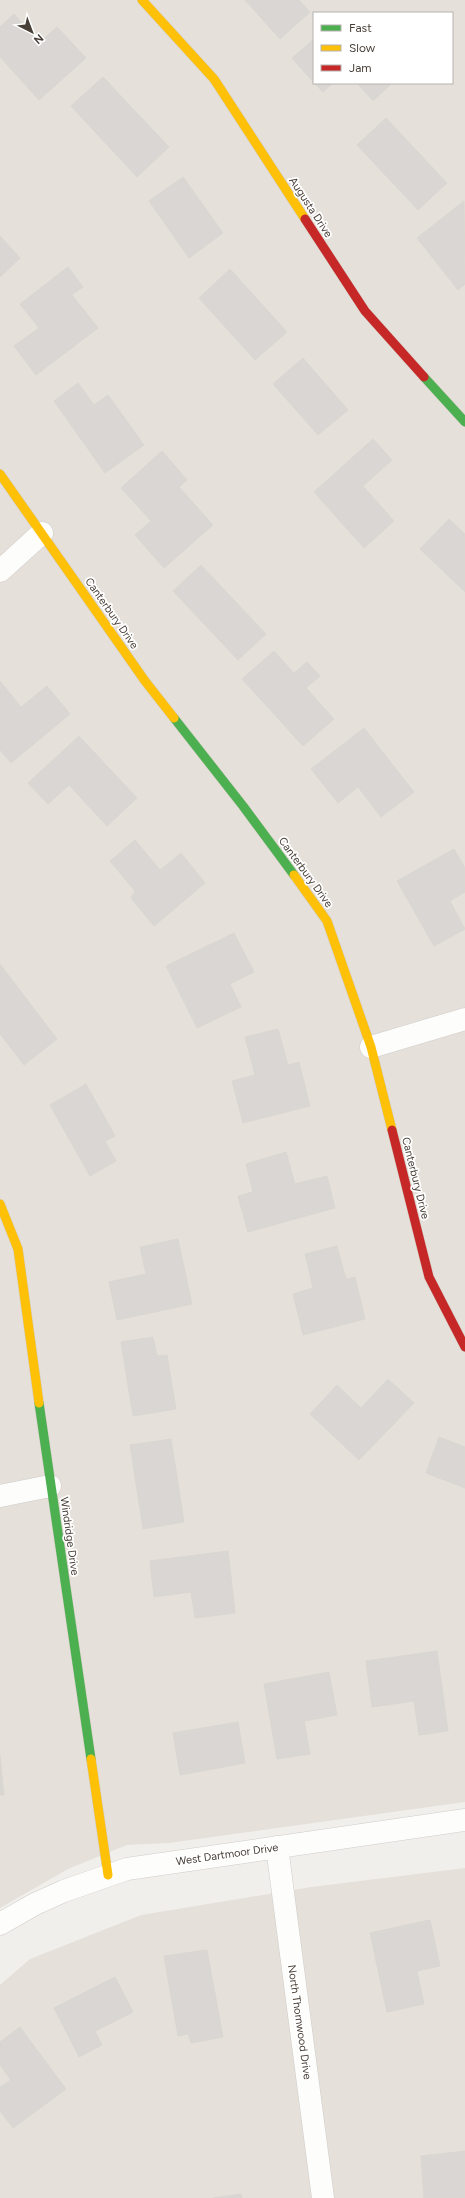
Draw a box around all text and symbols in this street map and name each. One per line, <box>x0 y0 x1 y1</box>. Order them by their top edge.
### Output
north arrow <box>12 12 52 52</box>
legend <box>313 12 453 84</box>
text: Fast <box>349 21 372 35</box>
text: N <box>31 31 46 47</box>
text: Slow <box>349 41 376 55</box>
text: Jam <box>349 61 372 75</box>
street label: Augusta Drive <box>286 175 335 240</box>
street label: Canterbury Drive <box>82 575 141 651</box>
street label: Canterbury Drive <box>276 835 335 910</box>
street label: Canterbury Drive <box>399 1136 432 1220</box>
street label: Windridge Drive <box>58 1496 81 1576</box>
street label: West Dartmoor Drive <box>175 1841 279 1868</box>
street label: North Thornwood Drive <box>285 1964 314 2080</box>

